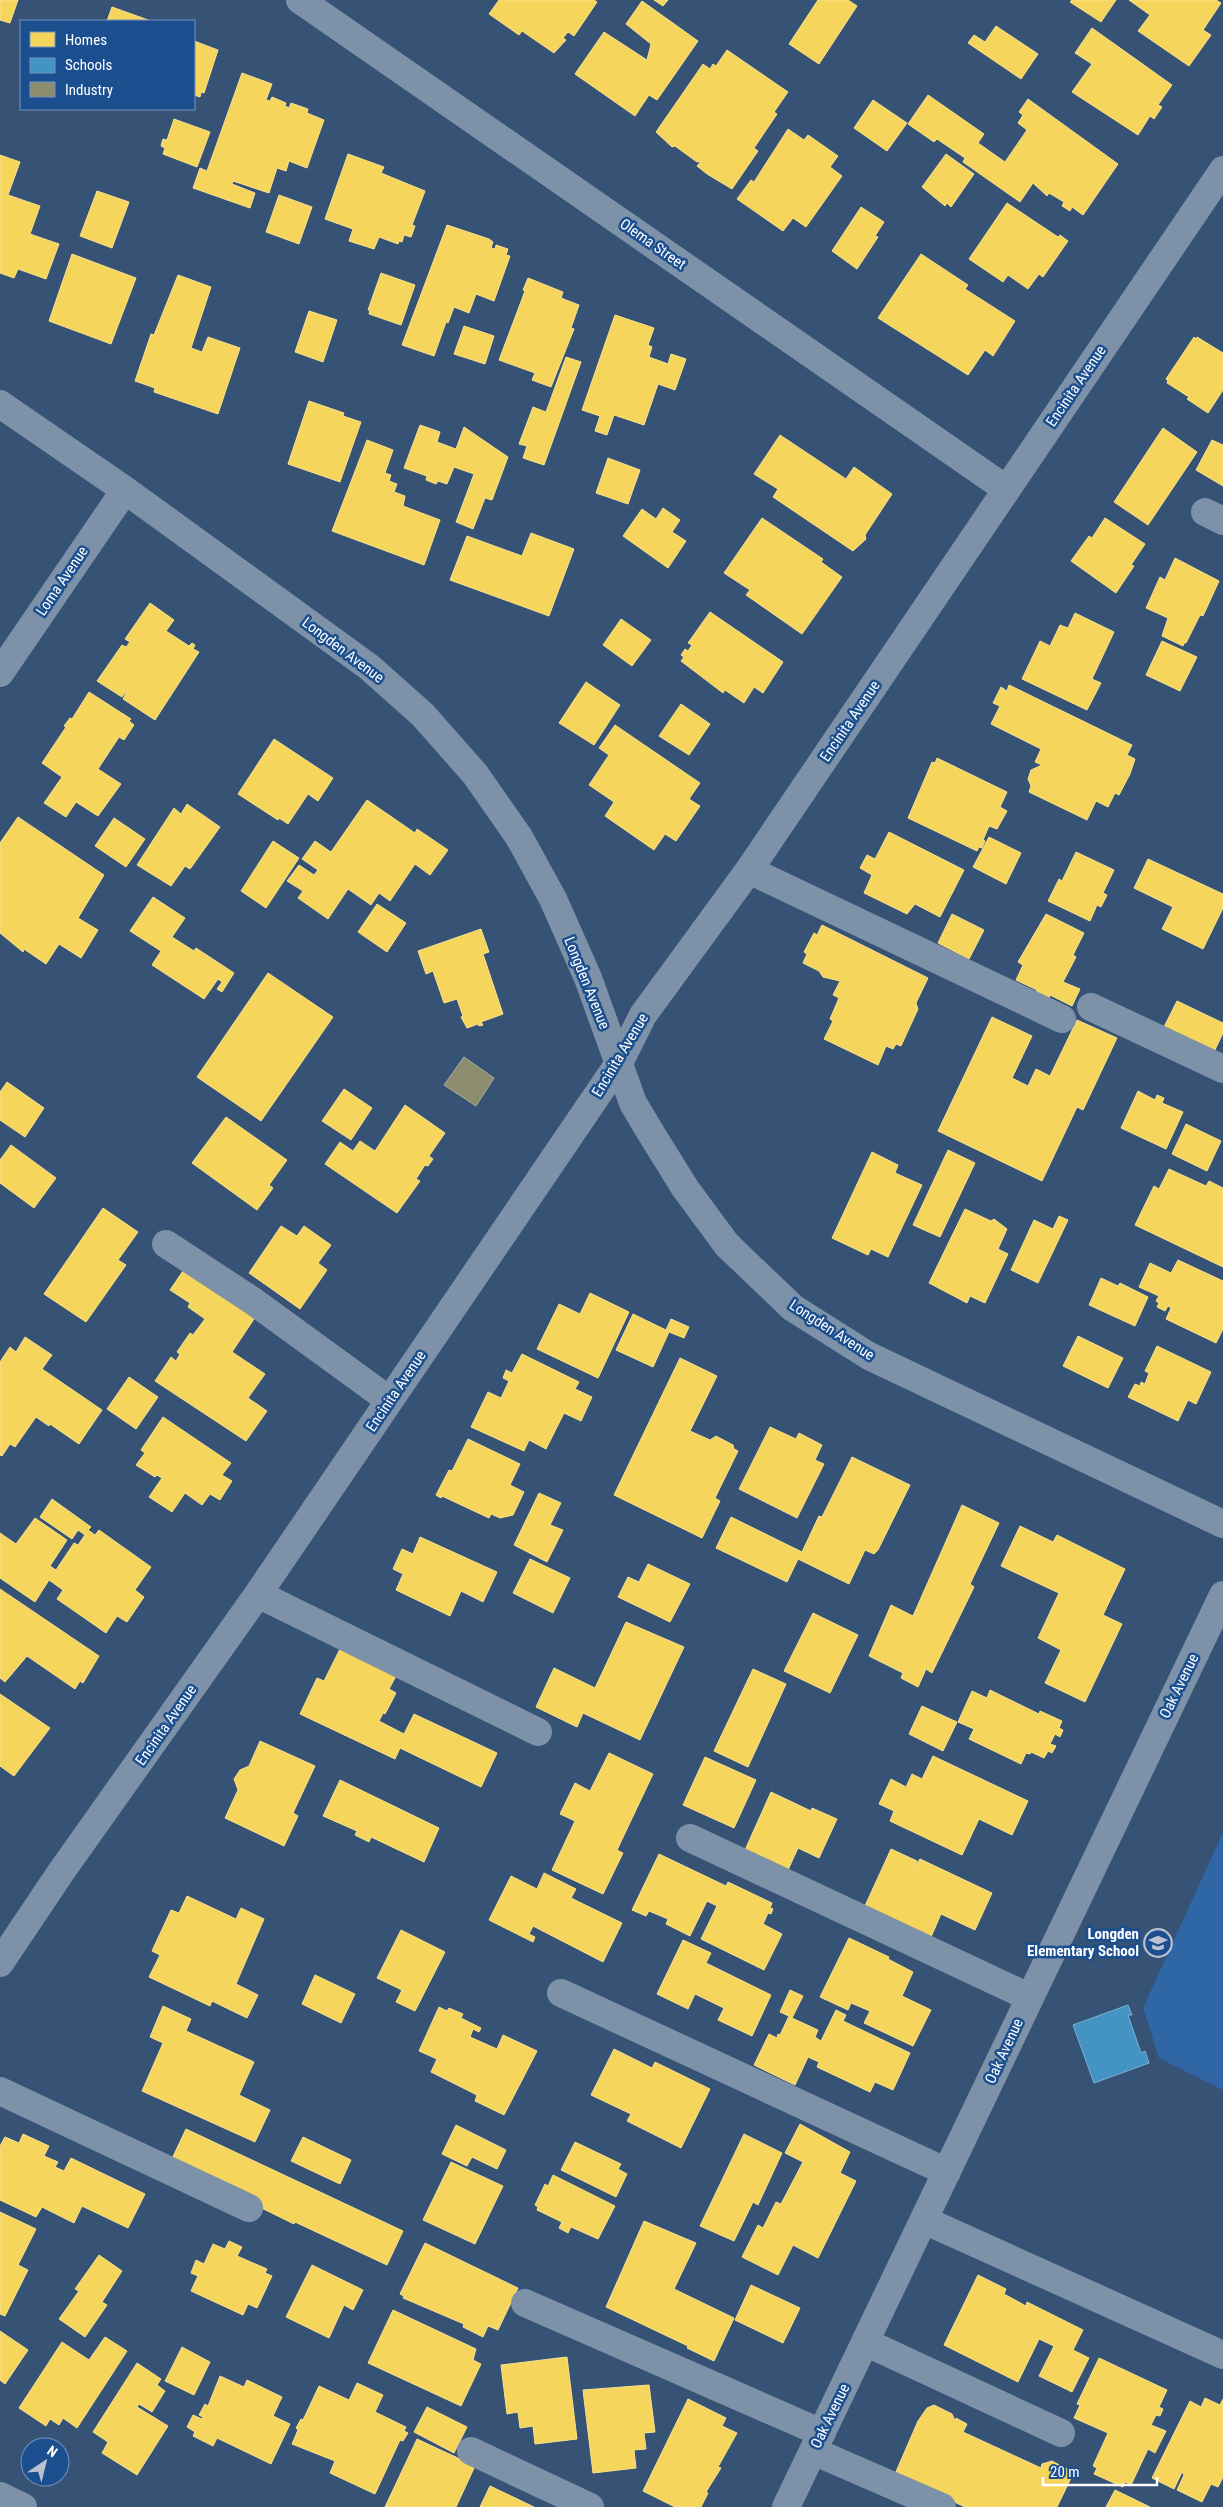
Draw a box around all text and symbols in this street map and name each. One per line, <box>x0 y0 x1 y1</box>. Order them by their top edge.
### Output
legend <box>20 20 195 110</box>
text: Homes <box>65 31 107 49</box>
text: Schools <box>65 56 112 74</box>
text: Industry <box>65 81 113 99</box>
street label: Olema Street <box>616 215 690 273</box>
street label: Encinita Avenue <box>1042 342 1110 430</box>
street label: Loma Avenue <box>32 543 92 619</box>
street label: Longden Avenue <box>299 613 387 687</box>
street label: Encinita Avenue <box>816 677 884 765</box>
street label: Longden Avenue <box>560 934 614 1032</box>
street label: Encinita Avenue <box>588 1010 652 1100</box>
street label: Longden Avenue <box>786 1296 878 1364</box>
street label: Encinita Avenue <box>362 1347 430 1435</box>
street label: Oak Avenue <box>1156 1651 1202 1721</box>
street label: Encinita Avenue <box>132 1681 200 1769</box>
place label: Longden Elementary School <box>1027 1925 1139 1960</box>
school or university icon: Longden Elementary School <box>1143 1928 1173 1958</box>
street label: Oak Avenue <box>981 2016 1027 2086</box>
street label: Oak Avenue <box>807 2381 853 2451</box>
north arrow <box>20 2437 70 2487</box>
text: N <box>44 2442 61 2460</box>
scale bar <box>1043 2454 1157 2486</box>
text: 20 m <box>1050 2463 1080 2481</box>

